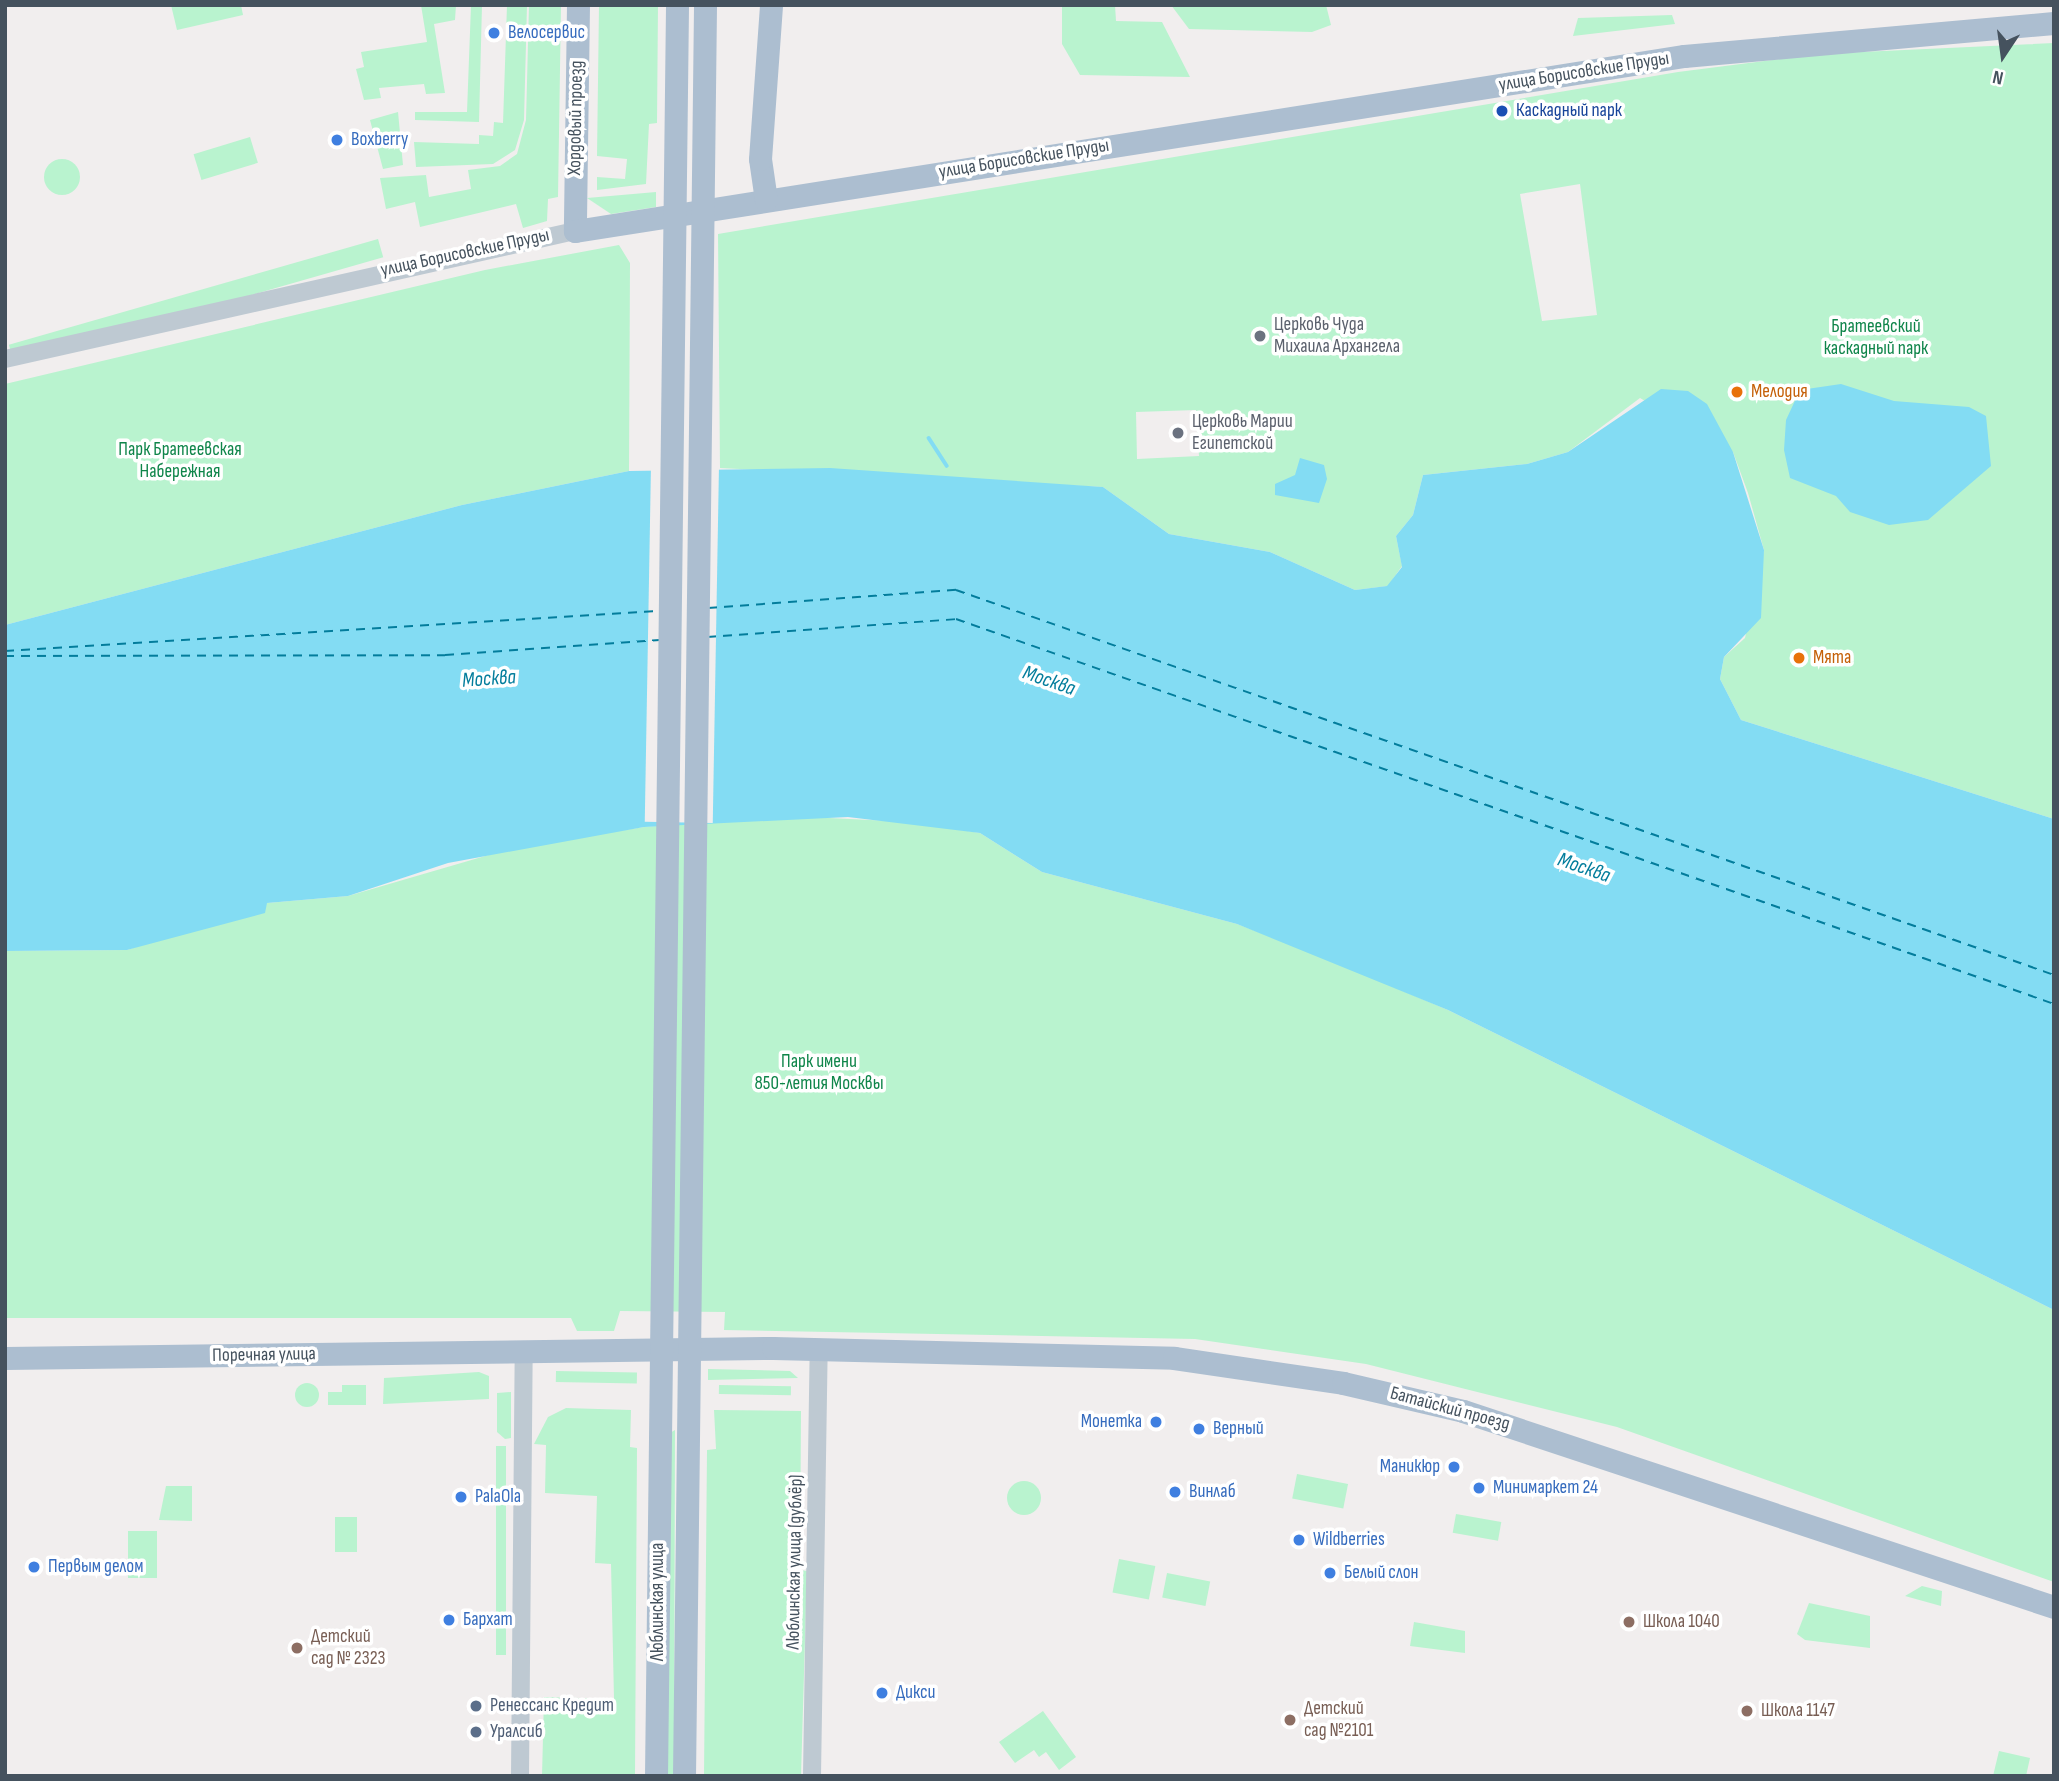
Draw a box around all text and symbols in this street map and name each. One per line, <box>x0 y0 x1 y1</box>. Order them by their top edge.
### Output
north arrow <box>1968 21 2038 91</box>
place label: Велосервис <box>508 22 585 44</box>
marker: Велосервис <box>486 25 502 41</box>
street label: улица Борисовские Пруды <box>1497 47 1671 97</box>
street label: Хордовый проезд <box>564 60 588 176</box>
text: N <box>1991 65 2006 89</box>
place label: Каскадный парк <box>1516 100 1622 122</box>
marker: Каскадный парк <box>1494 103 1510 119</box>
place label: Boxberry <box>351 129 408 151</box>
marker: Boxberry <box>329 132 345 148</box>
street label: улица Борисовские Пруды <box>937 134 1111 184</box>
street label: улица Борисовские Пруды <box>378 224 552 282</box>
place label: Церковь Чуда Михаила Архангела <box>1274 314 1400 358</box>
park label: Братеевский каскадный парк <box>1824 316 1928 360</box>
marker: Церковь Чуда Михаила Архангела <box>1252 328 1268 344</box>
place label: Мелодия <box>1751 381 1808 403</box>
marker: Мелодия <box>1729 384 1745 400</box>
place label: Церковь Марии Египетской <box>1192 411 1293 455</box>
marker: Церковь Марии Египетской <box>1170 425 1186 441</box>
park label: Парк Братеевская Набережная <box>118 439 242 483</box>
place label: Мята <box>1813 647 1851 669</box>
marker: Мята <box>1791 650 1807 666</box>
water label: Москва <box>1019 660 1079 702</box>
water label: Москва <box>461 665 517 693</box>
water label: Москва <box>1554 847 1614 889</box>
park label: Парк имени 850-летия Москвы <box>755 1051 883 1095</box>
street label: Поречная улица <box>212 1343 316 1367</box>
street label: Батайский проезд <box>1388 1382 1512 1436</box>
place label: Монетка <box>1081 1411 1142 1433</box>
marker: Монетка <box>1148 1414 1164 1430</box>
place label: Верный <box>1213 1418 1264 1440</box>
marker: Верный <box>1191 1421 1207 1437</box>
place label: Маникюр <box>1380 1456 1440 1478</box>
marker: Маникюр <box>1446 1459 1462 1475</box>
street label: Люблинская улица (дублёр) <box>782 1474 808 1650</box>
place label: Минимаркет 24 <box>1493 1477 1598 1499</box>
marker: Минимаркет 24 <box>1471 1480 1487 1496</box>
place label: Винлаб <box>1189 1481 1236 1503</box>
marker: Винлаб <box>1167 1484 1183 1500</box>
place label: PalaOla <box>475 1486 521 1508</box>
marker: PalaOla <box>453 1489 469 1505</box>
place label: Wildberries <box>1313 1529 1385 1551</box>
marker: Wildberries <box>1291 1532 1307 1548</box>
street label: Люблинская улица <box>647 1543 669 1661</box>
place label: Первым делом <box>48 1556 143 1578</box>
marker: Первым делом <box>26 1559 42 1575</box>
place label: Белый слон <box>1344 1562 1418 1584</box>
marker: Белый слон <box>1322 1565 1338 1581</box>
place label: Бархат <box>463 1609 513 1631</box>
place label: Школа 1040 <box>1643 1611 1720 1633</box>
marker: Бархат <box>441 1612 457 1628</box>
marker: Школа 1040 <box>1621 1614 1637 1630</box>
place label: Детский сад № 2323 <box>311 1626 386 1670</box>
marker: Детский сад № 2323 <box>289 1640 305 1656</box>
place label: Дикси <box>896 1682 936 1704</box>
marker: Дикси <box>874 1685 890 1701</box>
place label: Ренессанс Кредит <box>490 1695 614 1717</box>
marker: Ренессанс Кредит <box>468 1698 484 1714</box>
place label: Детский сад №2101 <box>1304 1698 1373 1742</box>
place label: Школа 1147 <box>1761 1700 1835 1722</box>
marker: Школа 1147 <box>1739 1703 1755 1719</box>
marker: Детский сад №2101 <box>1282 1712 1298 1728</box>
place label: Уралсиб <box>490 1721 543 1743</box>
marker: Уралсиб <box>468 1724 484 1740</box>

